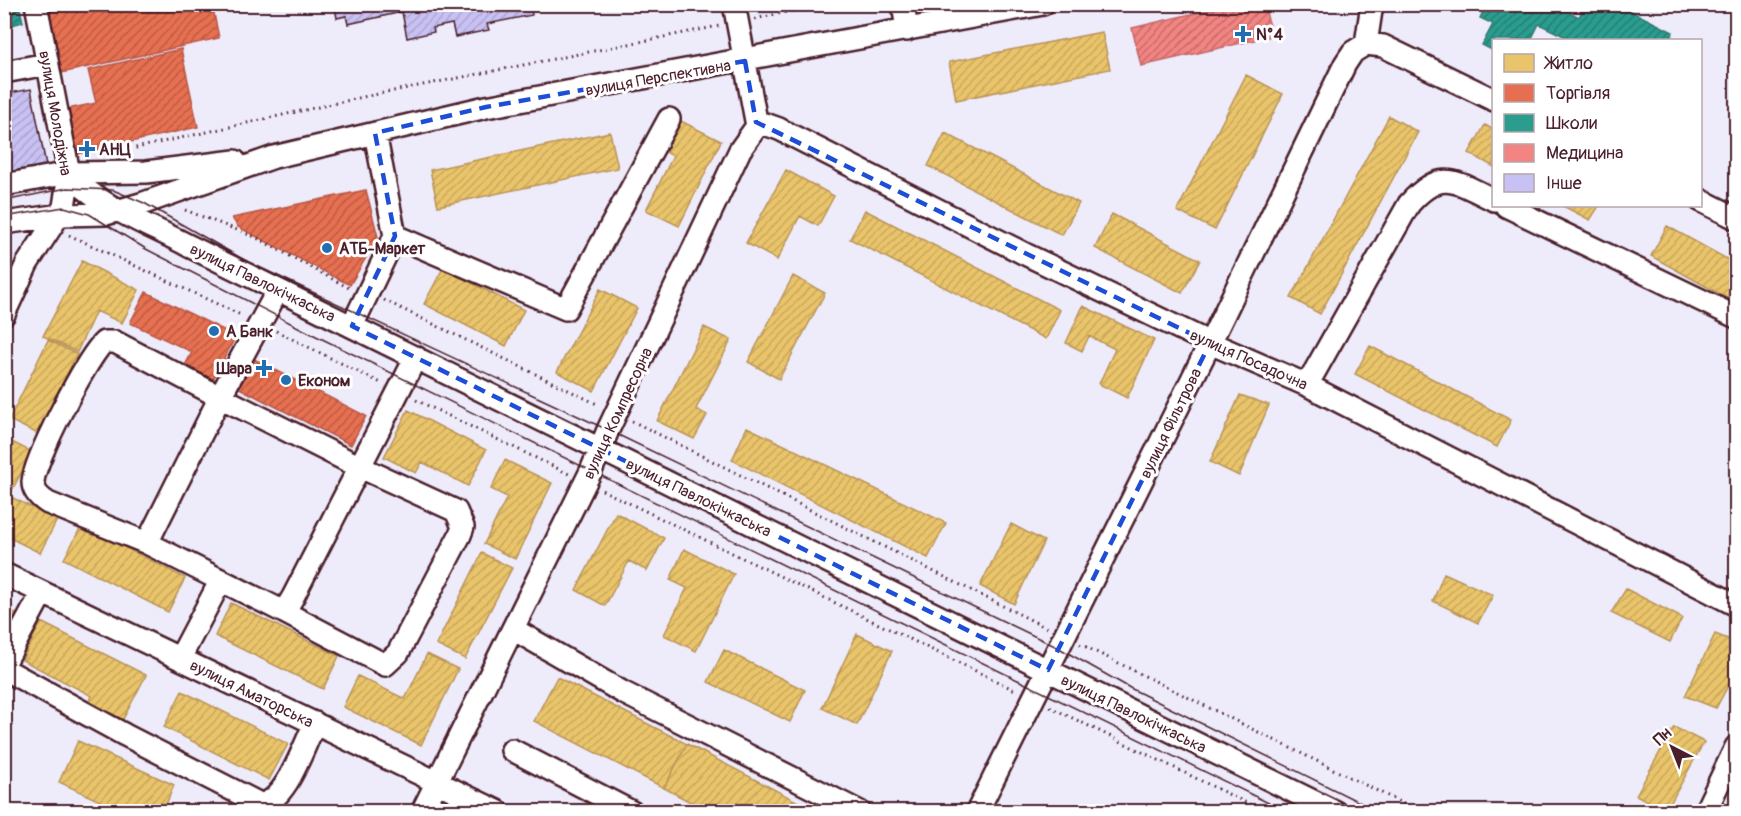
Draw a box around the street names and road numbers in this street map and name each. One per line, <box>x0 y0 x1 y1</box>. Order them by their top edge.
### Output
street label: вулиця Молодіжна <box>34 49 76 177</box>
street label: вулиця Перспективна <box>584 55 732 101</box>
street label: вулиця Павлокічкаська <box>187 239 339 327</box>
street label: вулиця Посадочна <box>1187 325 1311 395</box>
street label: вулиця Компресорна <box>579 344 657 482</box>
street label: вулиця Фільтрова <box>1136 365 1206 482</box>
street label: вулиця Павлокічкаська <box>623 454 775 542</box>
street label: вулиця Аматорська <box>187 655 317 732</box>
street label: вулиця Павлокічкаська <box>1058 670 1210 758</box>

